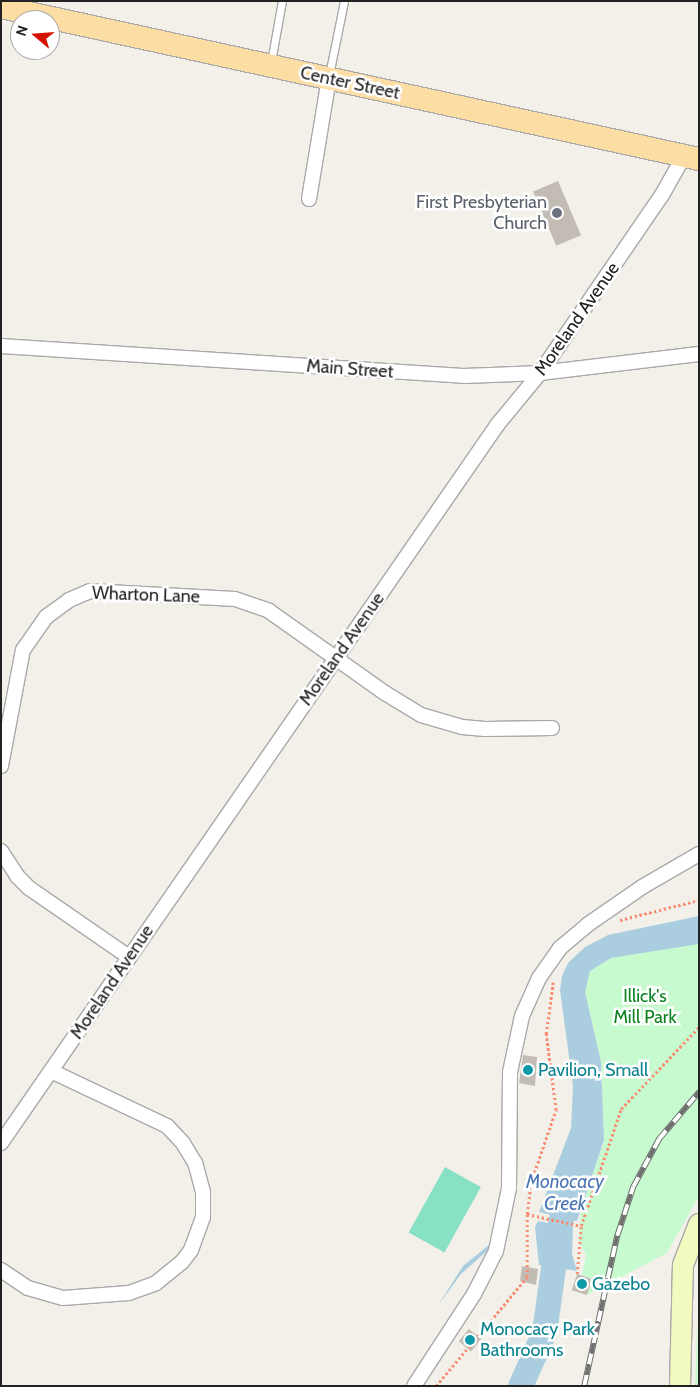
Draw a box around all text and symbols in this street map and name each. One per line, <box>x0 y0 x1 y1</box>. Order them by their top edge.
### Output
north arrow <box>10 10 60 60</box>
text: N <box>12 23 32 38</box>
street label: Center Street <box>298 62 402 104</box>
place label: First Presbyterian Church <box>416 192 547 234</box>
marker: First Presbyterian Church <box>551 207 563 219</box>
street label: Moreland Avenue <box>530 258 624 380</box>
street label: Main Street <box>306 355 394 383</box>
street label: Wharton Lane <box>92 582 200 608</box>
street label: Moreland Avenue <box>295 588 389 710</box>
street label: Moreland Avenue <box>66 921 158 1043</box>
park label: Illick's Mill Park <box>613 986 677 1028</box>
place label: Pavilion, Small <box>538 1059 648 1081</box>
marker: Pavilion, Small <box>522 1064 534 1076</box>
water label: Monocacy Creek <box>526 1171 604 1215</box>
place label: Gazebo <box>592 1273 650 1295</box>
marker: Gazebo <box>576 1278 588 1290</box>
place label: Monocacy Park Bathrooms <box>480 1319 595 1362</box>
marker: Monocacy Park Bathrooms <box>464 1334 476 1346</box>

